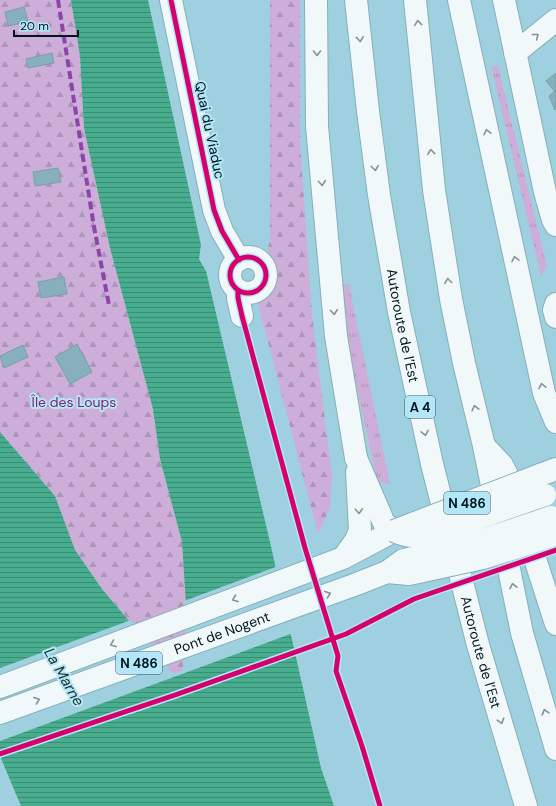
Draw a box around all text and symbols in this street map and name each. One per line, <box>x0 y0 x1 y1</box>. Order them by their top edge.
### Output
scale bar <box>14 12 78 38</box>
text: 20 m <box>20 18 49 34</box>
one-way arrow <box>413 20 422 26</box>
one-way arrow <box>531 34 538 41</box>
one-way arrow <box>355 36 364 42</box>
one-way arrow <box>313 50 321 56</box>
street label: Quai du Viaduc <box>191 80 229 180</box>
one-way arrow <box>483 129 491 135</box>
one-way arrow <box>426 149 435 155</box>
one-way arrow <box>370 165 379 171</box>
one-way arrow <box>318 180 327 186</box>
one-way arrow <box>511 256 519 262</box>
street label: Autoroute de l’Est <box>383 267 423 384</box>
one-way arrow <box>444 278 453 284</box>
one-way arrow <box>329 309 338 315</box>
one-way arrow <box>539 383 547 389</box>
park label: Île des Loups <box>31 393 116 411</box>
road number: A 4 <box>405 396 435 418</box>
one-way arrow <box>471 405 480 412</box>
one-way arrow <box>421 430 429 436</box>
road number: N 486 <box>444 492 490 514</box>
one-way arrow <box>355 508 363 514</box>
one-way arrow <box>509 583 517 589</box>
one-way arrow <box>325 591 332 599</box>
one-way arrow <box>231 594 238 602</box>
street label: Autoroute de l’Est <box>457 594 505 710</box>
street label: Pont de Nogent <box>172 607 272 658</box>
one-way arrow <box>110 640 117 648</box>
water label: La Marne <box>39 644 89 710</box>
road number: N 486 <box>116 652 162 674</box>
one-way arrow <box>33 696 40 705</box>
one-way arrow <box>541 709 550 716</box>
one-way arrow <box>496 718 505 725</box>

